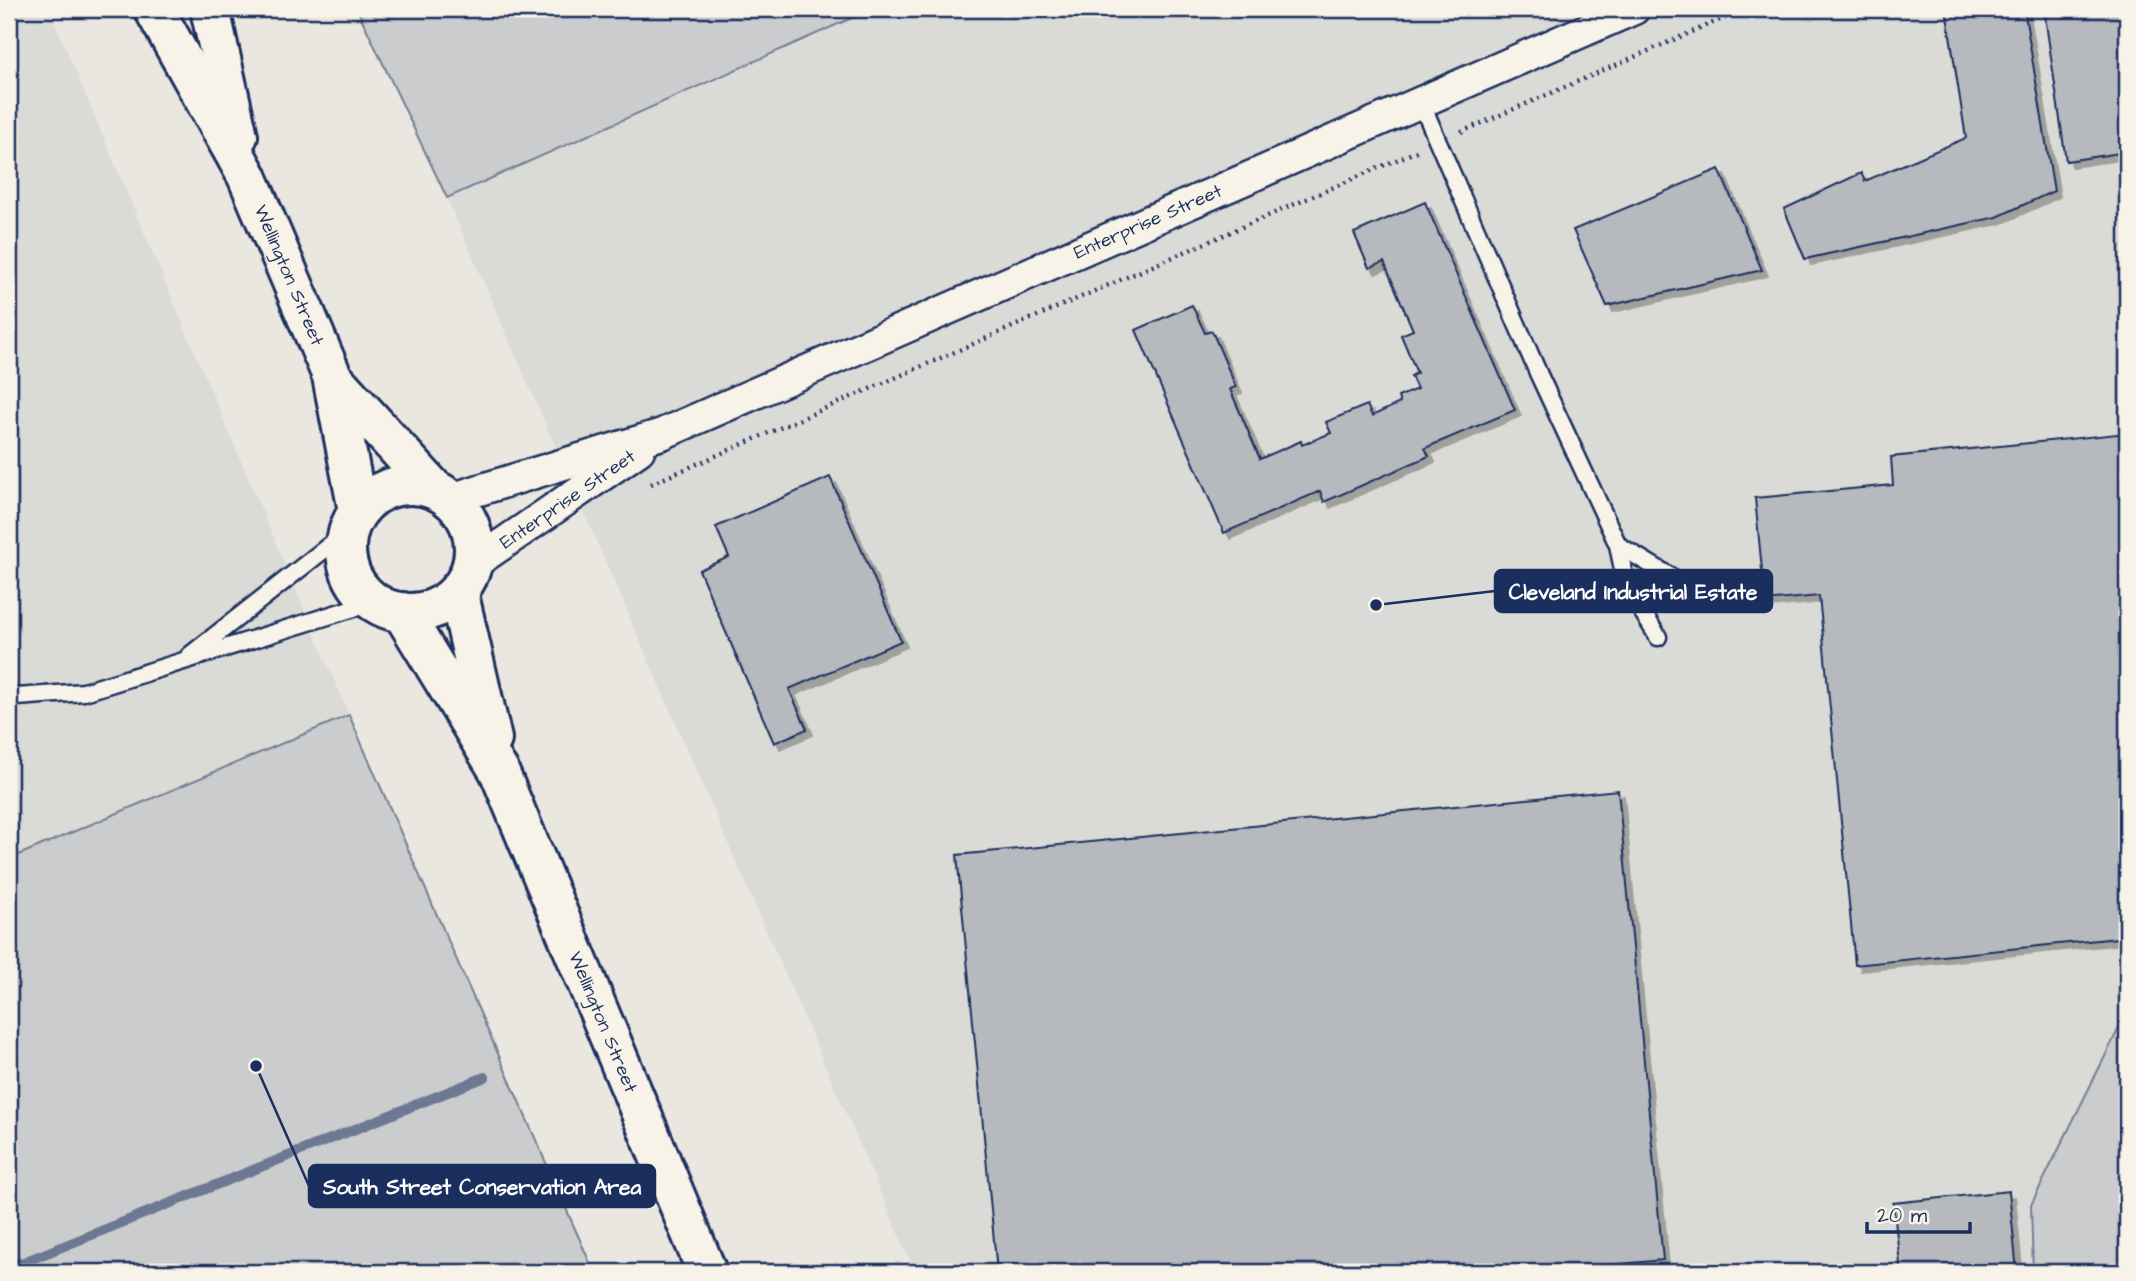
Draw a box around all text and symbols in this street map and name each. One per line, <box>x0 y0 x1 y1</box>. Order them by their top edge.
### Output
street label: Enterprise Street <box>1069 177 1226 266</box>
street label: Wellington Street <box>247 201 331 350</box>
street label: Enterprise Street <box>494 443 641 555</box>
callout: Cleveland Industrial Estate <box>1495 570 1772 612</box>
text: Cleveland Industrial Estate <box>1509 578 1758 607</box>
street label: Wellington Street <box>562 947 645 1097</box>
callout: South Street Conservation Area <box>309 1165 655 1207</box>
text: South Street Conservation Area <box>322 1173 641 1202</box>
scale bar <box>1867 1190 1970 1234</box>
text: 20 m <box>1877 1201 1928 1230</box>

